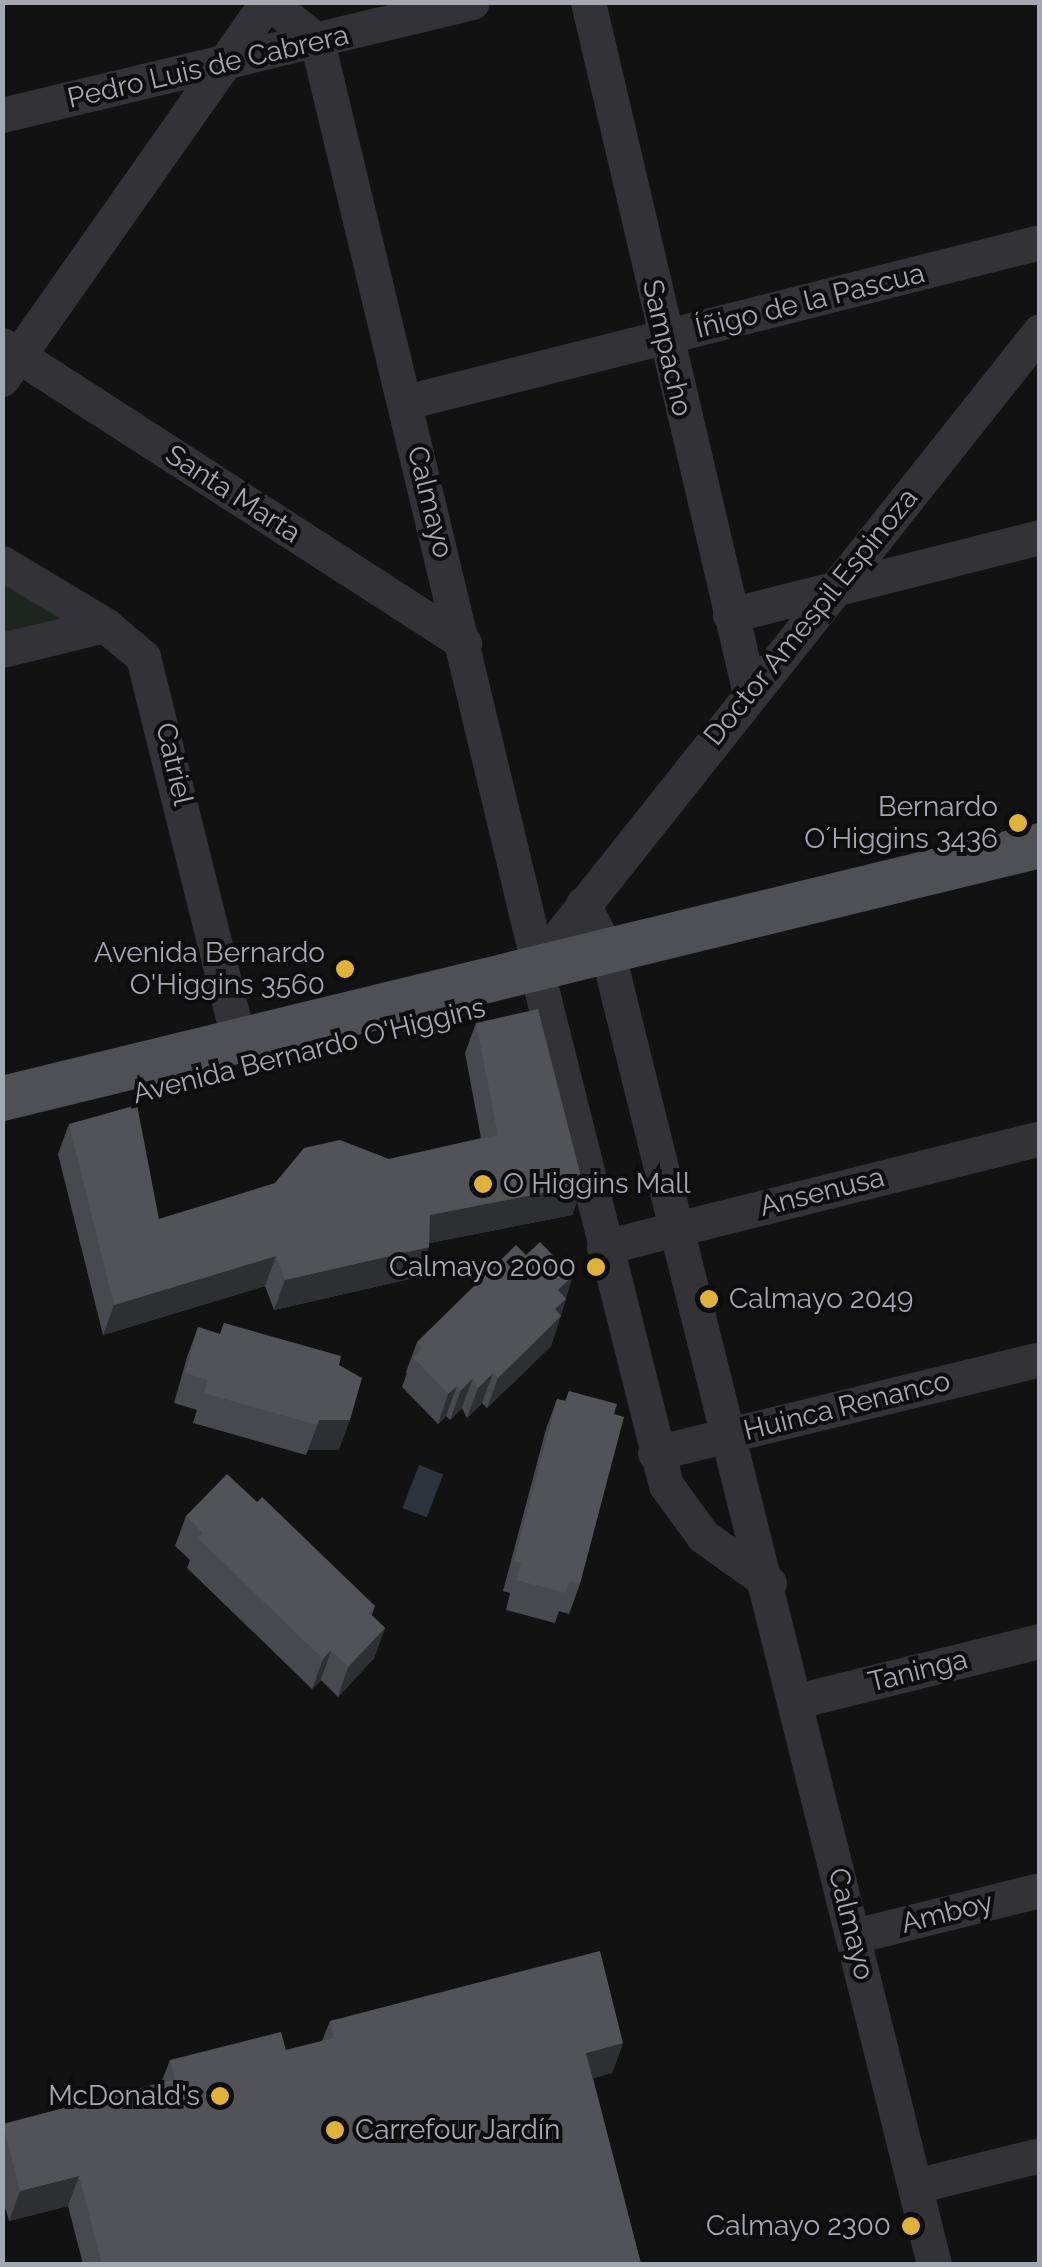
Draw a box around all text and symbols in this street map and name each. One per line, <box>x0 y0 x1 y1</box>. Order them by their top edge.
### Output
street label: Pedro Luis de Cabrera <box>64 18 352 116</box>
street label: Íñigo de la Pascua <box>692 256 928 346</box>
street label: Sampacho <box>635 277 699 419</box>
street label: Santa Marta <box>159 438 307 550</box>
street label: Calmayo <box>400 443 460 561</box>
street label: Doctor Amespil Espinoza <box>696 481 926 753</box>
street label: Catriel <box>148 719 200 809</box>
place label: Bernardo O´Higgins 3436 <box>804 790 998 856</box>
marker: Bernardo O´Higgins 3436 <box>1007 812 1029 834</box>
place label: Avenida Bernardo O'Higgins 3560 <box>94 936 325 1002</box>
marker: Avenida Bernardo O'Higgins 3560 <box>334 958 356 980</box>
street label: Avenida Bernardo O'Higgins <box>129 991 489 1111</box>
street label: Ansenusa <box>756 1160 888 1224</box>
place label: O Higgins Mall <box>503 1167 691 1201</box>
marker: O Higgins Mall <box>472 1173 494 1195</box>
place label: Calmayo 2000 <box>389 1250 576 1284</box>
marker: Calmayo 2000 <box>585 1256 607 1278</box>
place label: Calmayo 2049 <box>729 1282 914 1316</box>
marker: Calmayo 2049 <box>698 1288 720 1310</box>
street label: Huinca Renanco <box>740 1364 954 1448</box>
street label: Taninga <box>865 1643 971 1699</box>
street label: Calmayo <box>821 1865 881 1983</box>
street label: Amboy <box>898 1885 996 1941</box>
place label: McDonald's <box>48 2079 200 2113</box>
marker: McDonald's <box>209 2085 231 2107</box>
place label: Carrefour Jardín <box>355 2113 562 2147</box>
marker: Carrefour Jardín <box>324 2119 346 2141</box>
place label: Calmayo 2300 <box>706 2209 891 2243</box>
marker: Calmayo 2300 <box>900 2215 922 2237</box>

